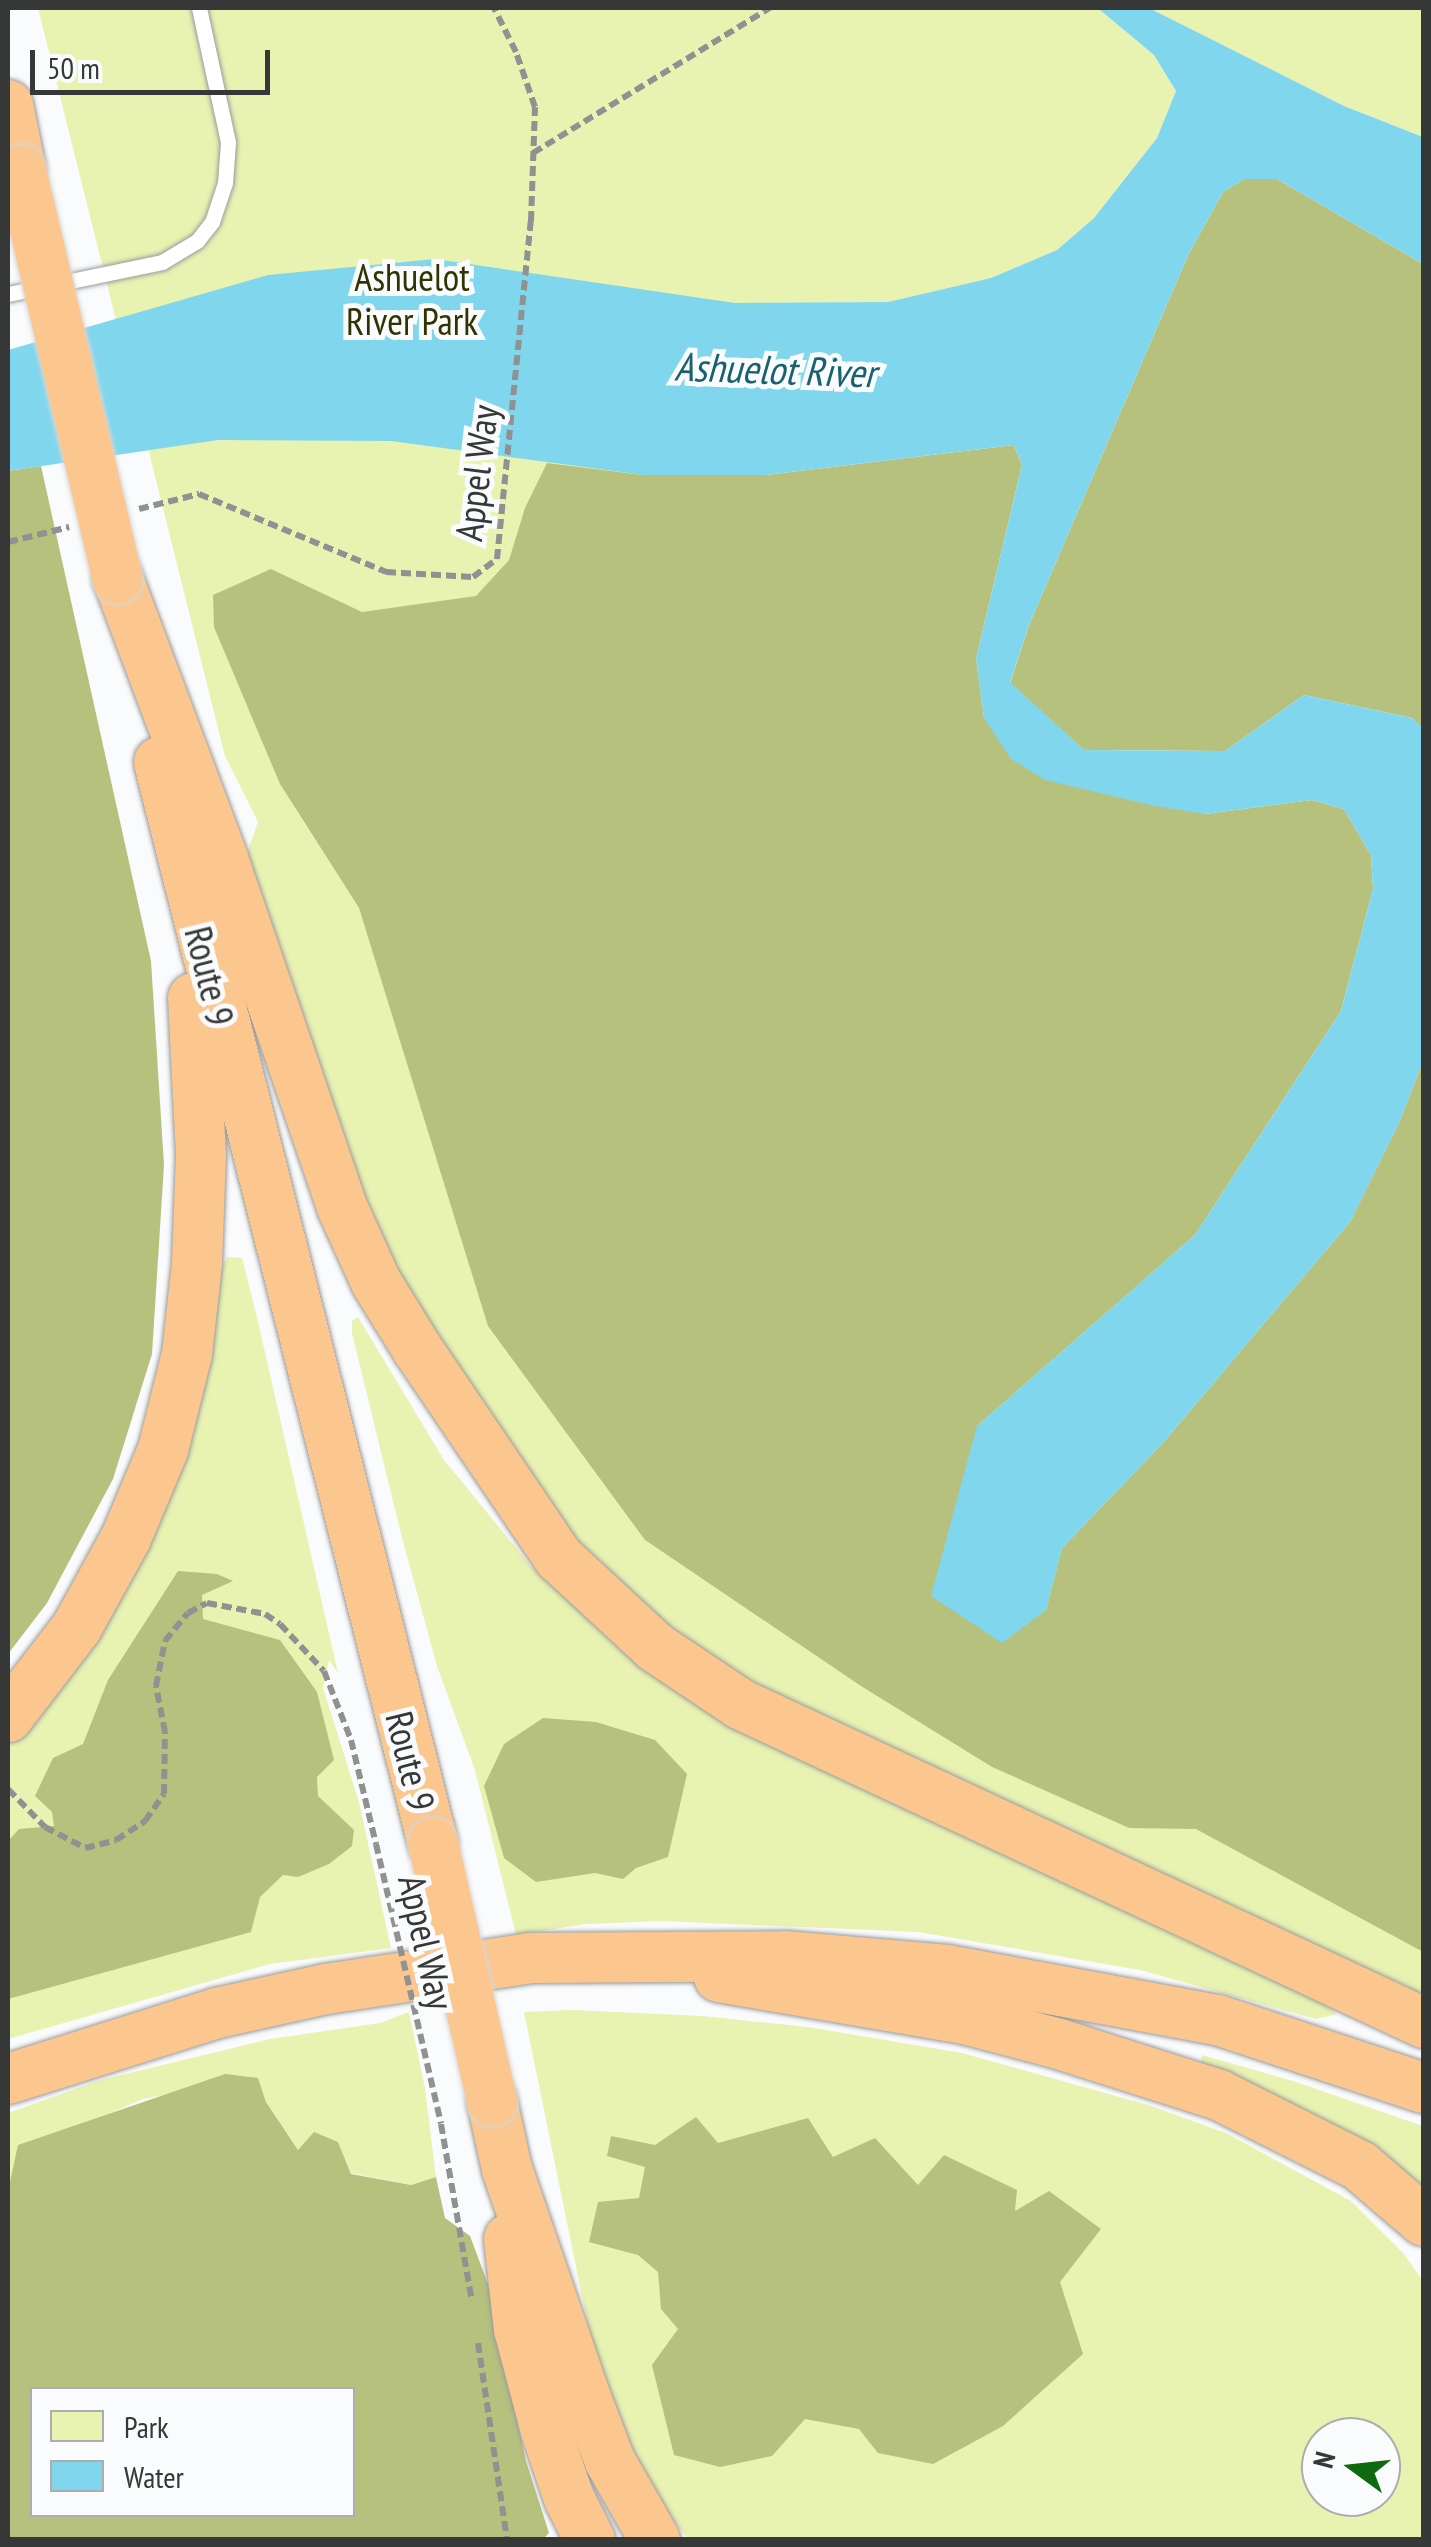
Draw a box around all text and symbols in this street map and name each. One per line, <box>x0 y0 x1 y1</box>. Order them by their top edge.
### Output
scale bar <box>35 30 275 92</box>
text: 50 m <box>47 48 100 87</box>
park label: Ashuelot River Park <box>346 254 478 343</box>
water label: Ashuelot River <box>674 342 876 396</box>
street label: Appel Way <box>445 402 507 544</box>
street label: Route 9 <box>176 922 244 1030</box>
street label: Route 9 <box>377 1707 445 1815</box>
street label: Appel Way <box>389 1870 465 2014</box>
legend <box>30 2387 355 2517</box>
text: Park <box>124 2407 169 2446</box>
north arrow <box>1301 2417 1401 2517</box>
text: N <box>1304 2448 1343 2472</box>
text: Water <box>124 2457 184 2496</box>

